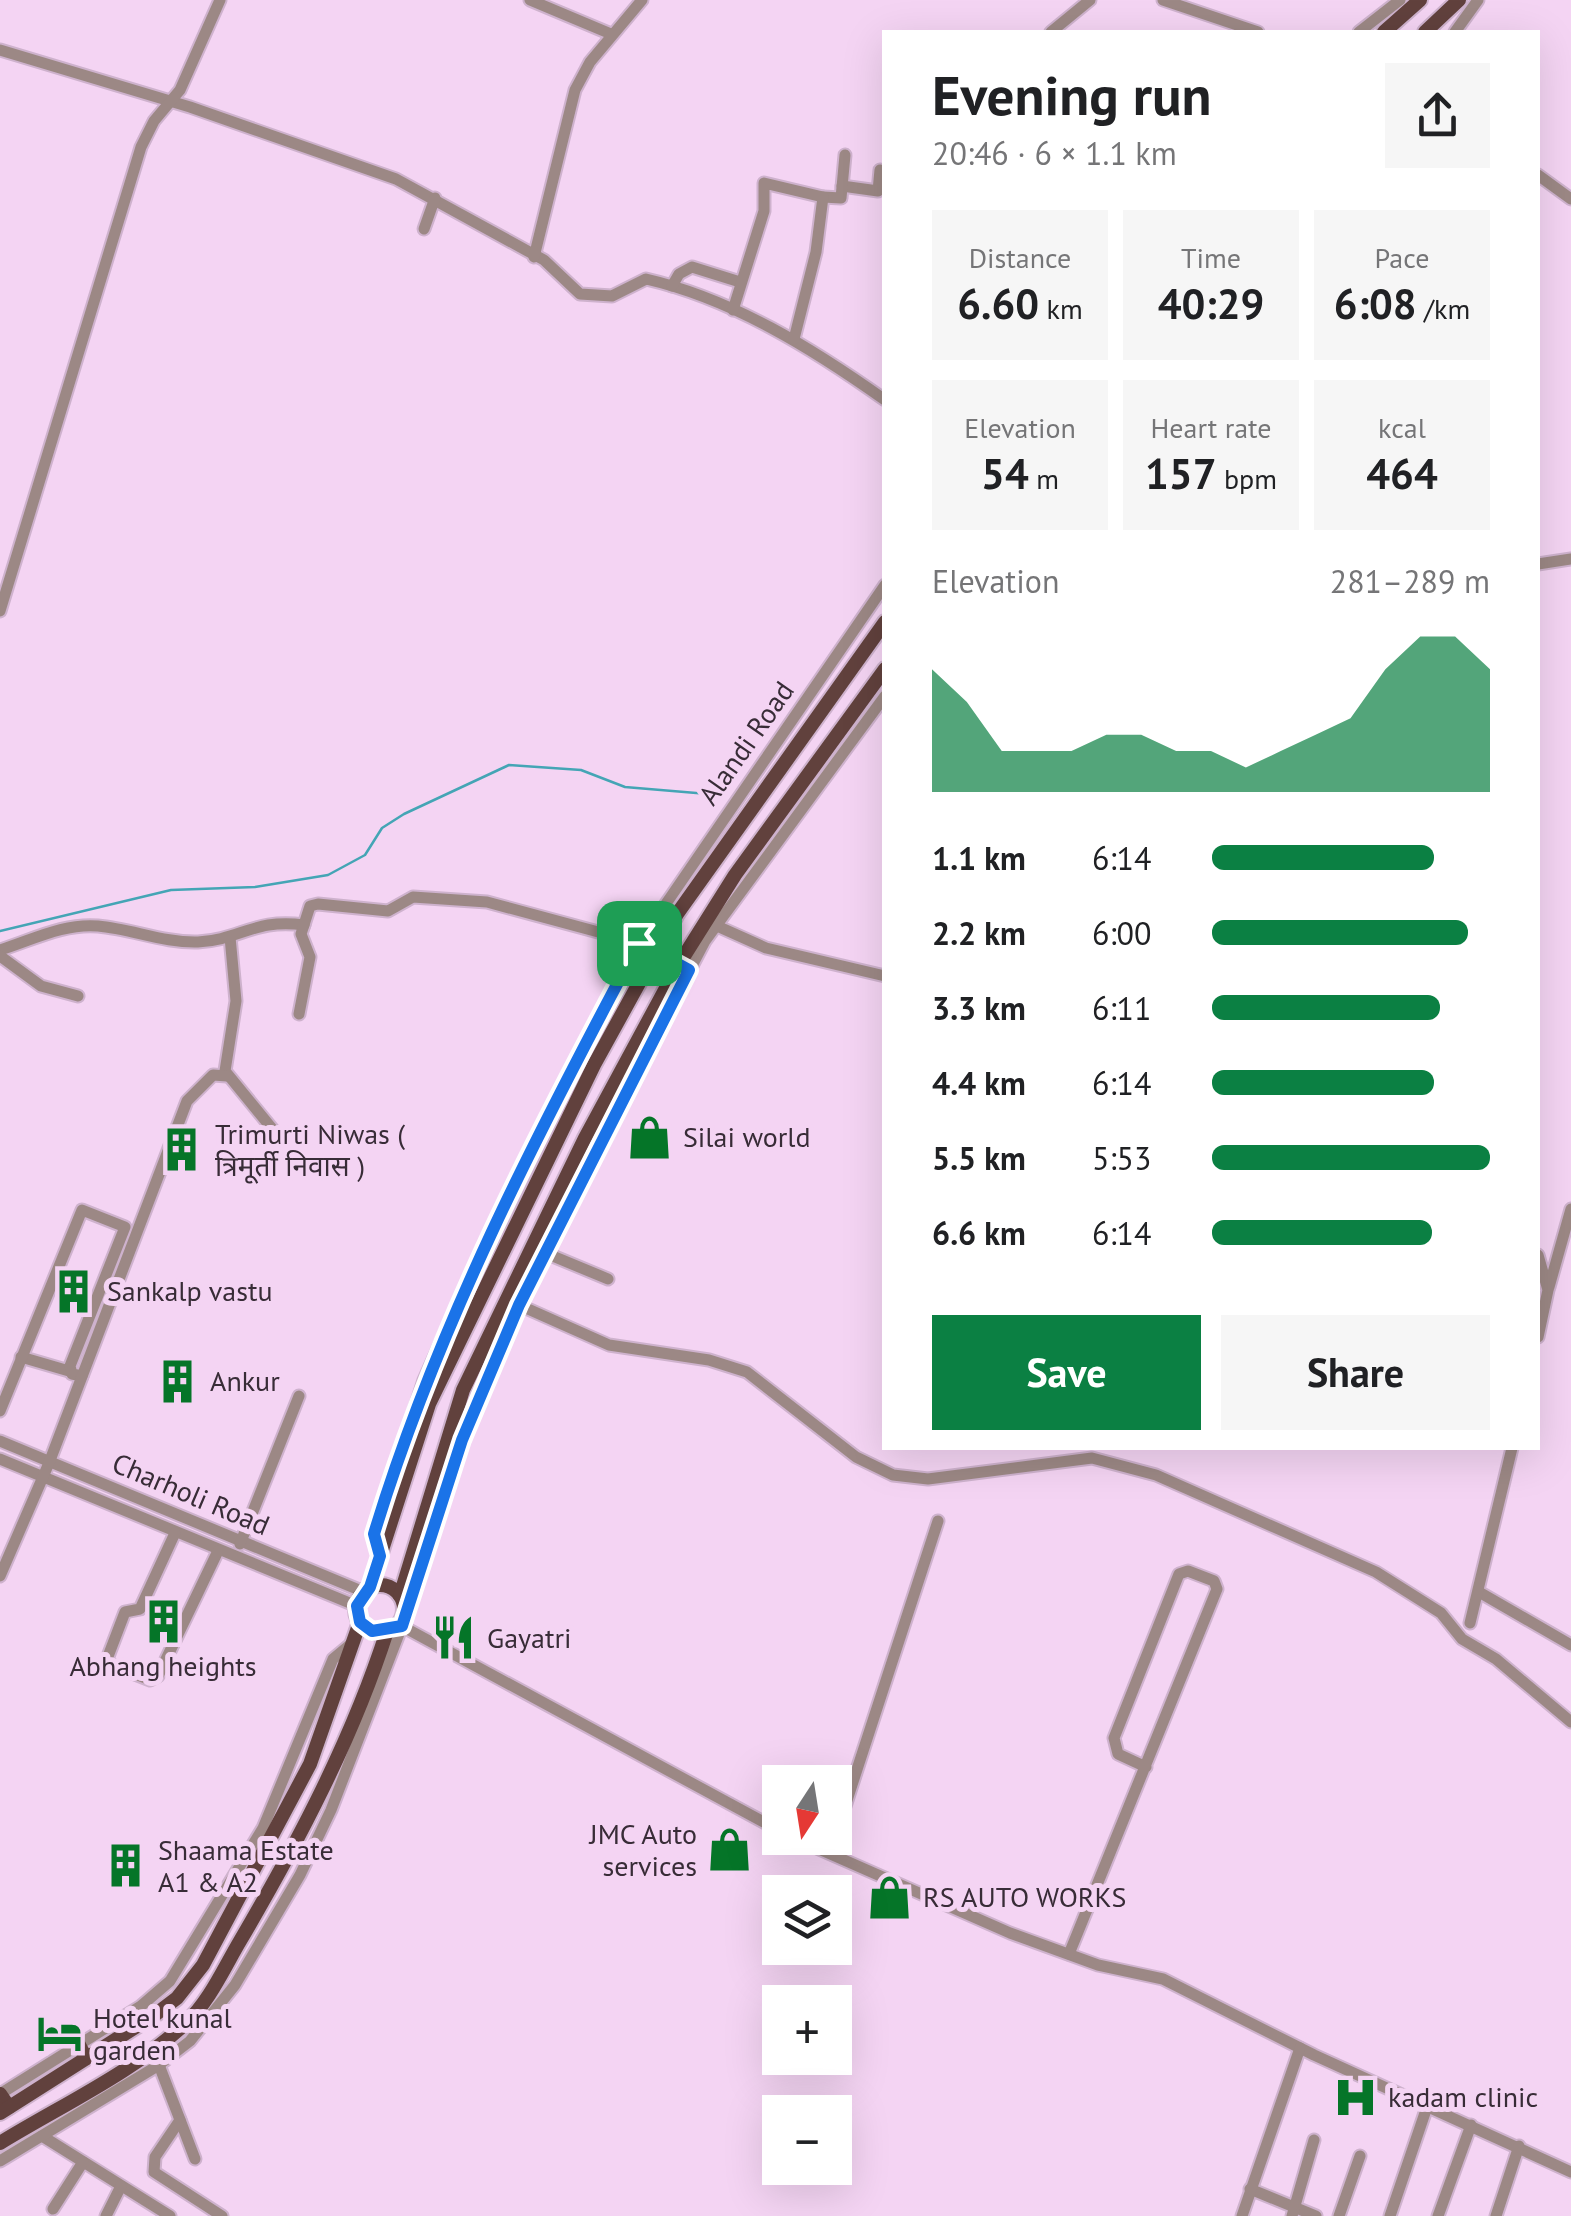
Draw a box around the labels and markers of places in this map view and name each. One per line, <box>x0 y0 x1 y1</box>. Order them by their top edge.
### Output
pin <box>597 901 682 986</box>
shop icon: Silai world <box>626 1113 674 1161</box>
place label: Trimurti Niwas ( त्रिमूर्ती निवास ) <box>215 1115 405 1184</box>
place label: Silai world <box>683 1118 810 1155</box>
building icon: Trimurti Niwas ( त्रिमूर्ती निवास ) <box>158 1126 206 1174</box>
building icon: Sankalp vastu <box>50 1267 98 1315</box>
place label: Sankalp vastu <box>107 1272 273 1309</box>
building icon: Ankur <box>153 1357 201 1405</box>
place label: Ankur <box>210 1362 280 1399</box>
building icon: Abhang heights <box>139 1597 187 1645</box>
restaurant icon: Gayatri <box>430 1614 478 1662</box>
place label: Gayatri <box>487 1619 571 1656</box>
place label: Abhang heights <box>69 1647 257 1684</box>
place label: JMC Auto services <box>589 1815 697 1884</box>
shop icon: JMC Auto services <box>706 1826 754 1874</box>
place label: Shaama Estate A1 & A2 <box>158 1831 334 1900</box>
building icon: Shaama Estate A1 & A2 <box>101 1842 149 1890</box>
shop icon: RS AUTO WORKS <box>866 1873 914 1921</box>
place label: RS AUTO WORKS <box>923 1878 1126 1915</box>
place label: Hotel kunal garden <box>93 1999 232 2068</box>
hotel icon: Hotel kunal garden <box>36 2010 84 2058</box>
hospital icon: kadam clinic <box>1331 2073 1379 2121</box>
place label: kadam clinic <box>1388 2078 1538 2115</box>

